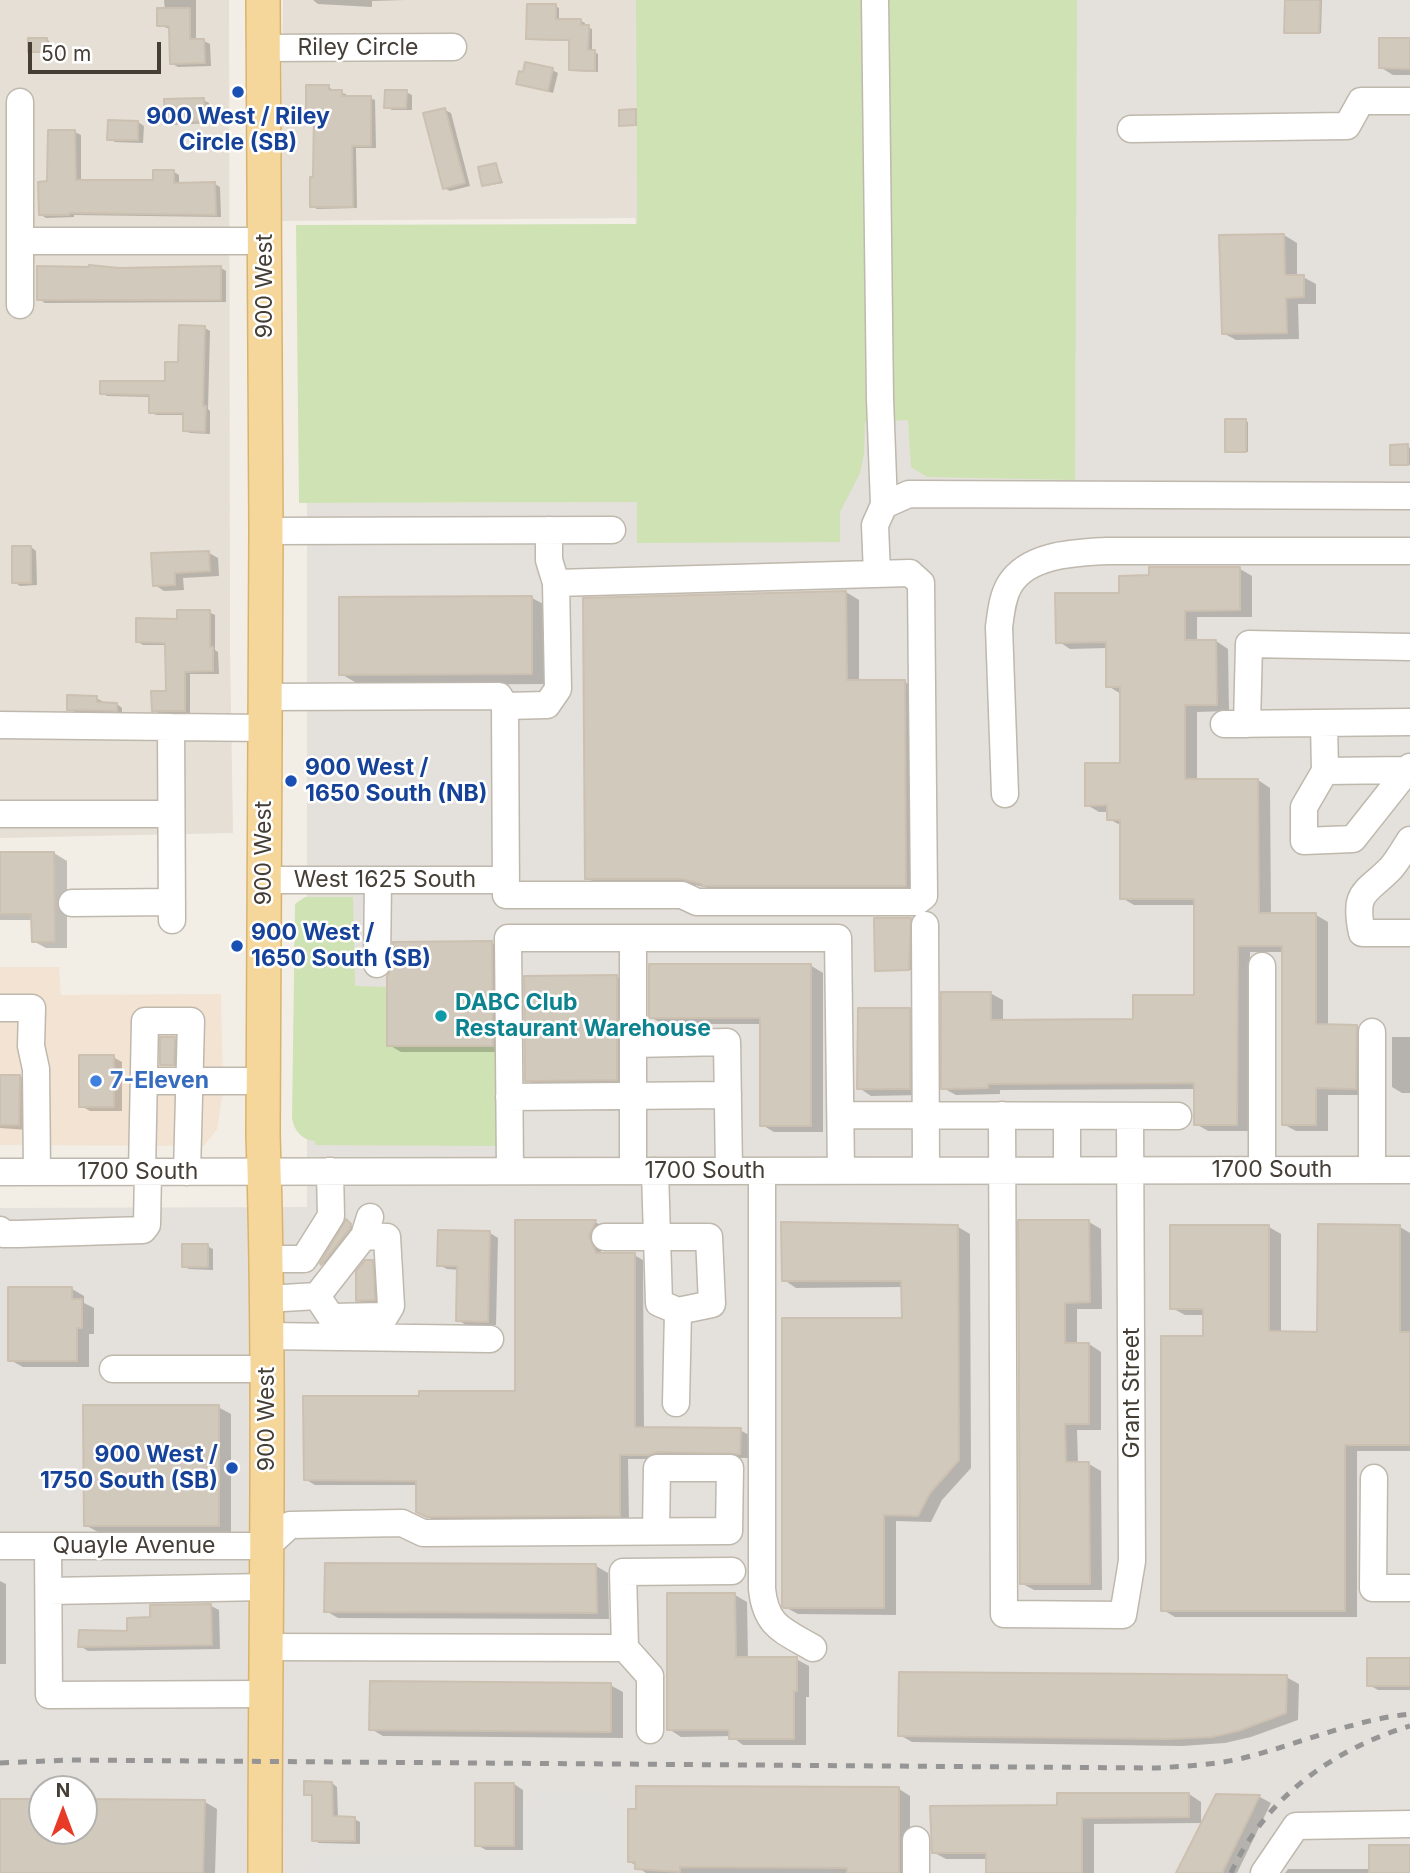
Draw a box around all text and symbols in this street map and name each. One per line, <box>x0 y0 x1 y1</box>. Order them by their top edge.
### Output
scale bar <box>32 28 164 72</box>
street label: Riley Circle <box>297 34 419 62</box>
text: 50 m <box>41 41 91 66</box>
marker: 900 West / Riley Circle (SB) <box>230 84 246 100</box>
place label: 900 West / Riley Circle (SB) <box>146 103 330 157</box>
street label: 900 West <box>251 234 279 338</box>
place label: 900 West / 1650 South (NB) <box>305 754 487 808</box>
marker: 900 West / 1650 South (NB) <box>283 773 299 789</box>
street label: 900 West <box>250 801 278 905</box>
street label: West 1625 South <box>294 866 476 894</box>
place label: 900 West / 1650 South (SB) <box>251 919 431 973</box>
marker: 900 West / 1650 South (SB) <box>229 938 245 954</box>
place label: DABC Club Restaurant Warehouse <box>455 989 711 1043</box>
marker: DABC Club Restaurant Warehouse <box>433 1008 449 1024</box>
place label: 7-Eleven <box>110 1067 209 1095</box>
marker: 7-Eleven <box>88 1073 104 1089</box>
street label: 1700 South <box>1212 1156 1332 1184</box>
street label: 1700 South <box>645 1157 765 1185</box>
street label: 1700 South <box>78 1158 198 1186</box>
street label: Grant Street <box>1118 1327 1146 1459</box>
street label: 900 West <box>253 1367 281 1471</box>
place label: 900 West / 1750 South (SB) <box>40 1441 218 1495</box>
marker: 900 West / 1750 South (SB) <box>224 1460 240 1476</box>
street label: Quayle Avenue <box>52 1532 216 1560</box>
north arrow <box>28 1775 98 1845</box>
text: N <box>56 1779 70 1802</box>

